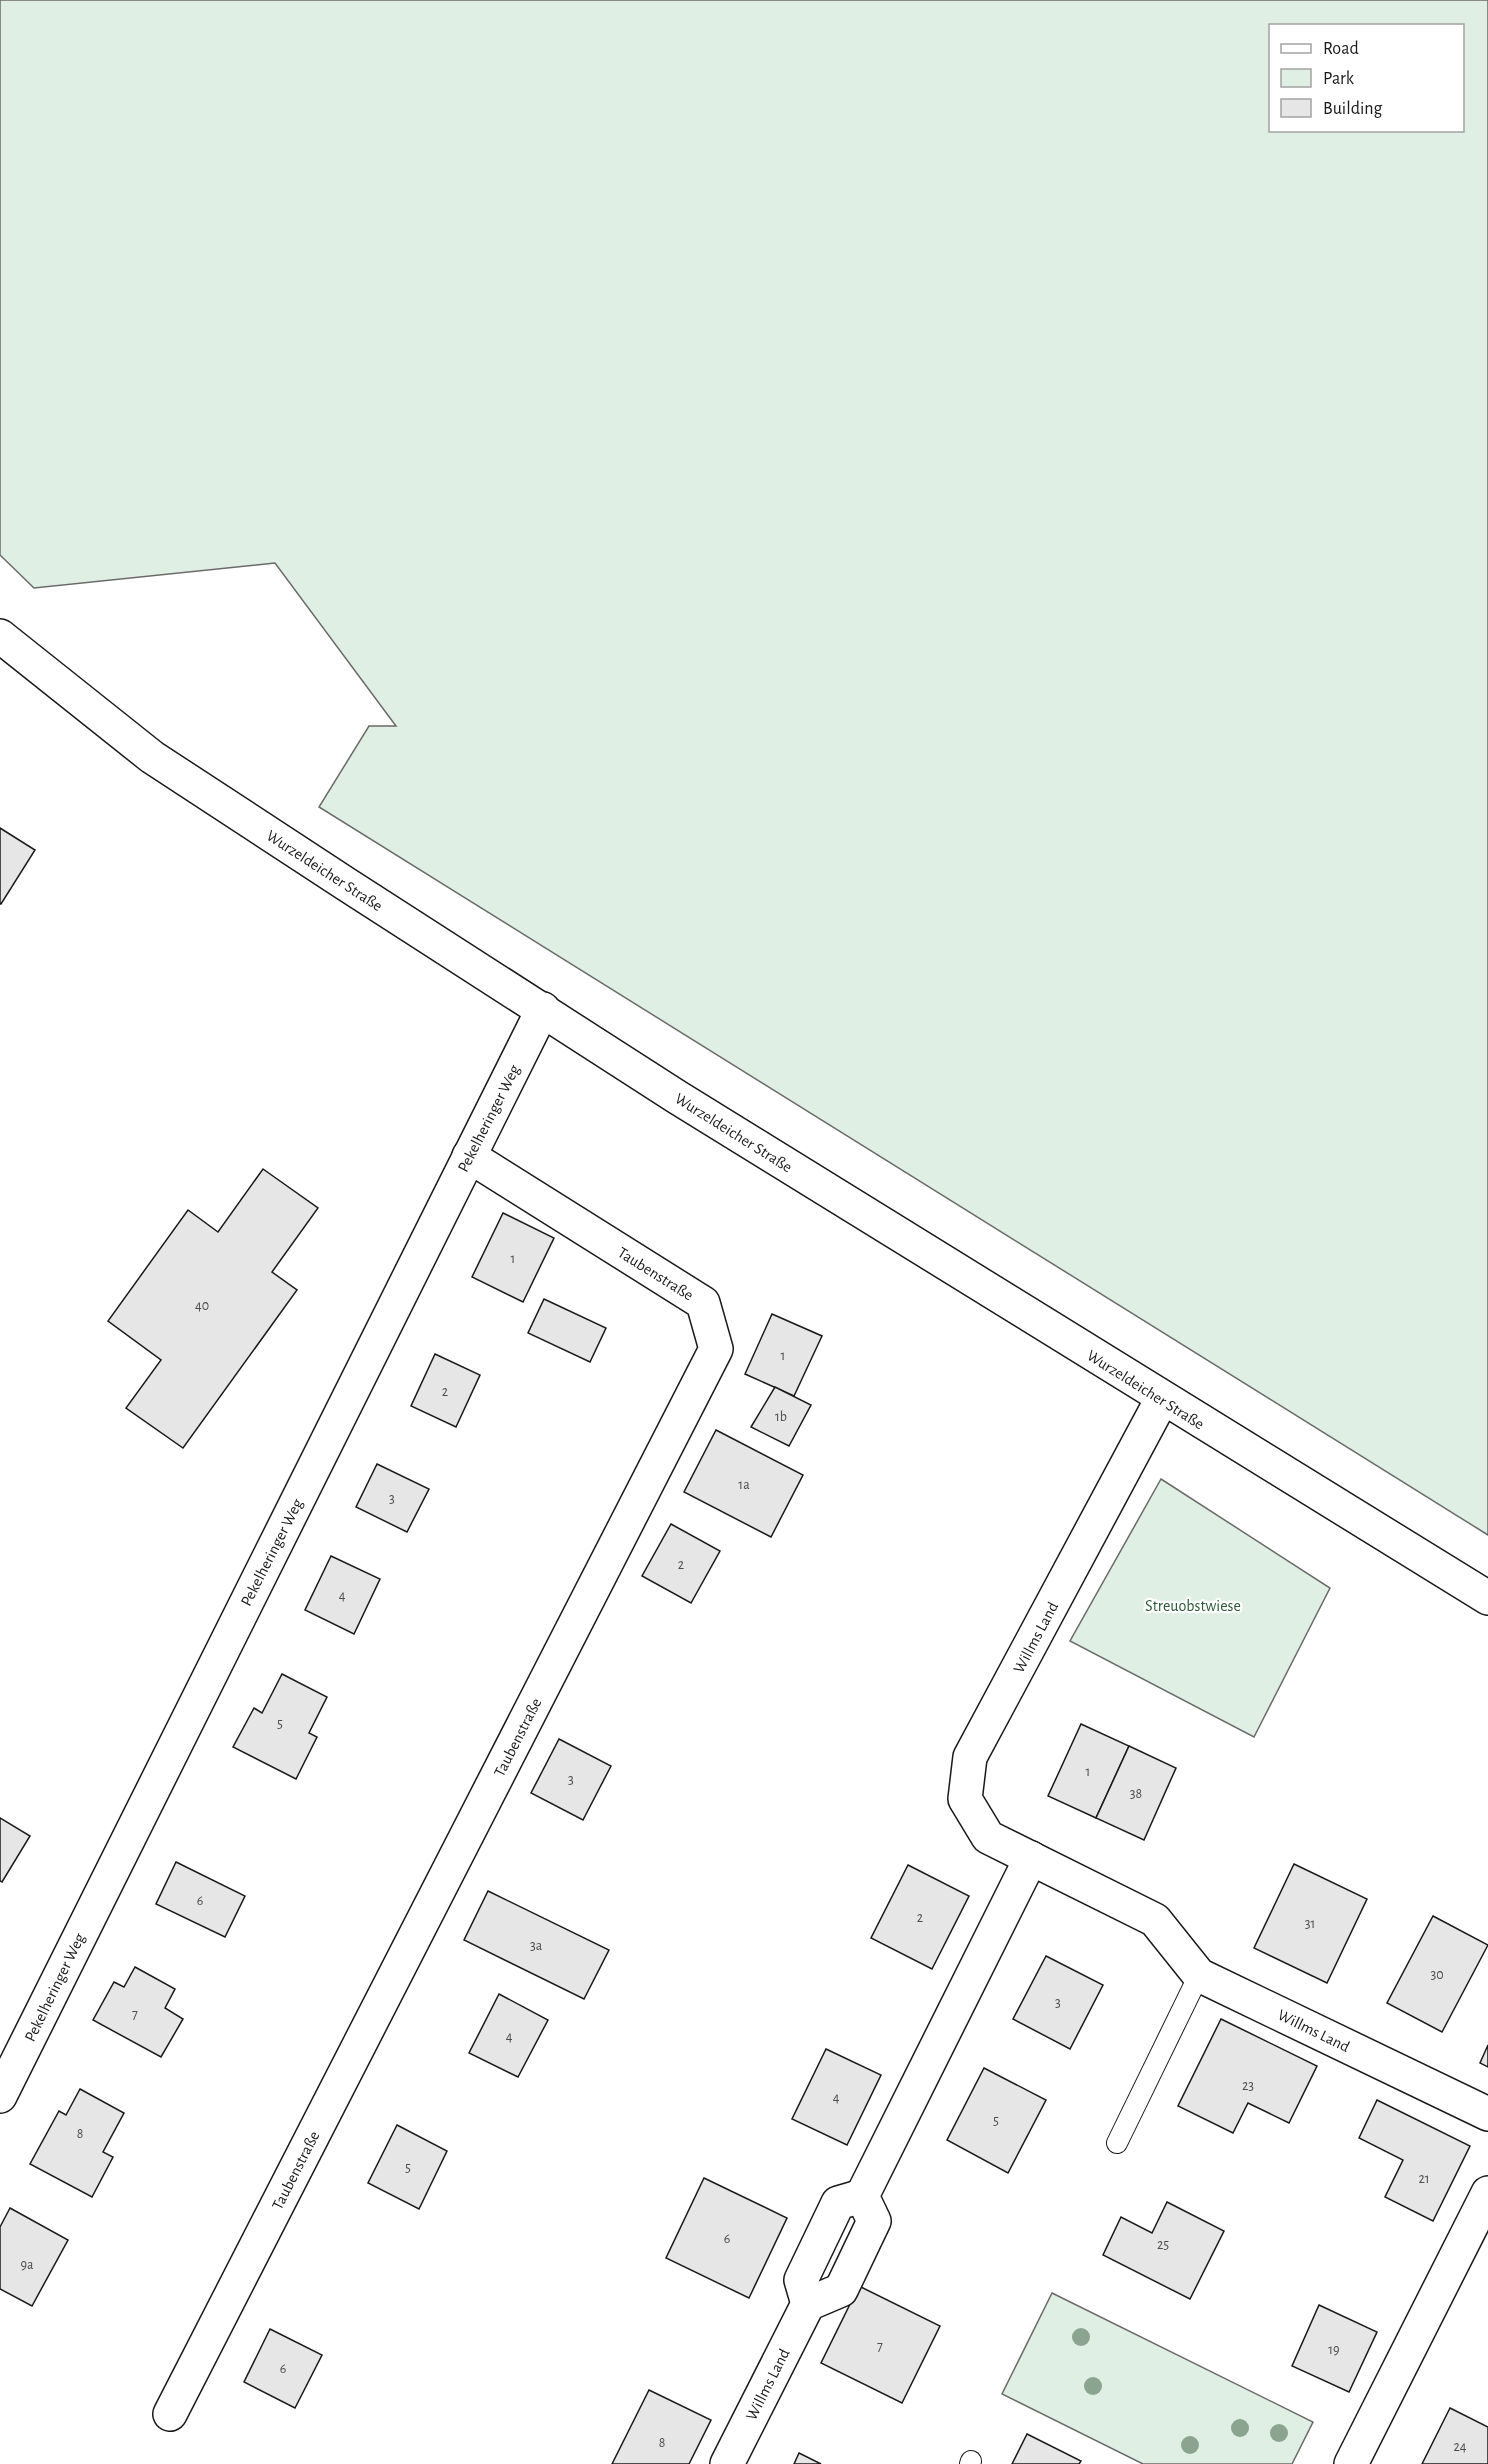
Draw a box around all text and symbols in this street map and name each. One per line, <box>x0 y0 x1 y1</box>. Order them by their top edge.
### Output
legend <box>1269 24 1464 132</box>
text: Road <box>1323 40 1359 58</box>
text: Park <box>1323 70 1355 88</box>
text: Building <box>1323 100 1383 118</box>
street label: Wurzeldeicher Straße <box>264 827 385 914</box>
street label: Pekelheringer Weg <box>455 1062 523 1175</box>
street label: Wurzeldeicher Straße <box>672 1090 795 1175</box>
street label: Taubenstraße <box>615 1244 696 1303</box>
house number: 1 <box>511 1252 515 1266</box>
house number: 40 <box>195 1299 209 1313</box>
street label: Wurzeldeicher Straße <box>1084 1347 1207 1432</box>
house number: 1 <box>781 1349 785 1363</box>
house number: 2 <box>442 1385 448 1399</box>
house number: 1b <box>775 1410 787 1424</box>
house number: 1a <box>738 1478 750 1492</box>
house number: 3 <box>389 1492 395 1506</box>
street label: Pekelheringer Weg <box>238 1496 306 1609</box>
house number: 2 <box>678 1558 684 1572</box>
house number: 4 <box>339 1589 346 1603</box>
park label: Streuobstwiese <box>1145 1598 1241 1614</box>
street label: Willms Land <box>1011 1599 1061 1676</box>
street label: Taubenstraße <box>491 1696 545 1779</box>
house number: 5 <box>277 1717 283 1731</box>
house number: 1 <box>1086 1765 1090 1779</box>
house number: 3 <box>568 1773 574 1787</box>
house number: 38 <box>1130 1787 1142 1801</box>
house number: 6 <box>197 1894 203 1908</box>
house number: 2 <box>917 1911 923 1925</box>
house number: 31 <box>1305 1917 1315 1931</box>
street label: Pekelheringer Weg <box>22 1931 88 2044</box>
house number: 3a <box>530 1939 543 1953</box>
house number: 30 <box>1430 1968 1444 1982</box>
house number: 3 <box>1055 1996 1061 2010</box>
house number: 7 <box>132 2007 138 2021</box>
street label: Willms Land <box>1275 2007 1352 2055</box>
house number: 4 <box>506 2030 513 2044</box>
house number: 23 <box>1242 2079 1254 2093</box>
house number: 4 <box>833 2091 840 2105</box>
house number: 5 <box>993 2114 999 2128</box>
house number: 8 <box>77 2127 83 2141</box>
street label: Taubenstraße <box>269 2129 323 2212</box>
house number: 5 <box>405 2161 411 2175</box>
house number: 21 <box>1418 2172 1430 2186</box>
house number: 6 <box>724 2232 730 2246</box>
house number: 25 <box>1157 2238 1169 2252</box>
house number: 9a <box>20 2258 34 2272</box>
house number: 7 <box>877 2339 883 2353</box>
house number: 19 <box>1328 2343 1340 2357</box>
street label: Willms Land <box>743 2346 793 2423</box>
house number: 6 <box>280 2362 286 2376</box>
house number: 8 <box>659 2436 665 2450</box>
house number: 24 <box>1453 2440 1467 2454</box>

